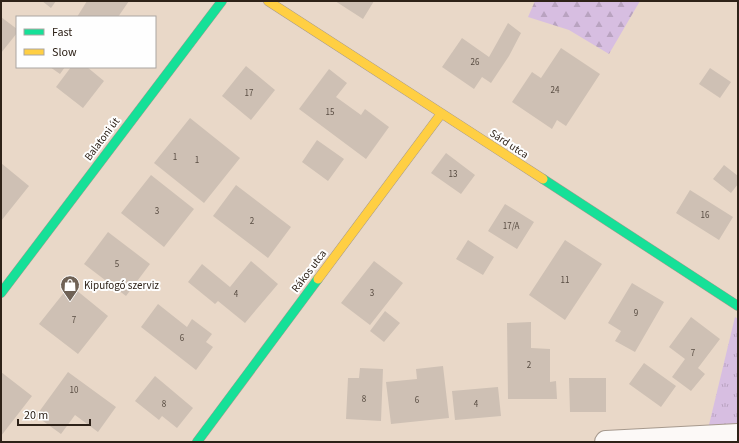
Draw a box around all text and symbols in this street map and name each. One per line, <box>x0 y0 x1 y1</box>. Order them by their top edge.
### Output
legend <box>16 16 156 68</box>
text: Fast <box>52 24 72 41</box>
text: Slow <box>52 44 77 61</box>
house number: 26 <box>471 56 480 69</box>
house number: 24 <box>551 84 560 97</box>
house number: 17 <box>245 87 254 100</box>
house number: 15 <box>326 106 335 119</box>
street label: Balatoni út <box>81 114 123 164</box>
street label: Sárd utca <box>487 126 531 162</box>
house number: 1 <box>173 151 177 164</box>
house number: 1 <box>195 154 199 167</box>
house number: 13 <box>449 168 458 181</box>
house number: 3 <box>155 205 160 218</box>
house number: 16 <box>701 209 710 222</box>
house number: 2 <box>250 215 255 228</box>
house number: 17/A <box>503 220 519 233</box>
street label: Rákos utca <box>288 247 330 295</box>
house number: 5 <box>115 258 120 271</box>
shop icon: Kipufogó szerviz <box>59 274 81 302</box>
house number: 11 <box>561 274 569 287</box>
place label: Kipufogó szerviz <box>84 278 159 293</box>
house number: 3 <box>370 287 375 300</box>
house number: 4 <box>234 288 239 301</box>
house number: 9 <box>634 307 639 320</box>
house number: 7 <box>72 314 77 327</box>
house number: 6 <box>180 332 185 345</box>
house number: 7 <box>691 347 696 360</box>
house number: 2 <box>527 359 532 372</box>
house number: 10 <box>70 384 79 397</box>
house number: 8 <box>362 393 367 406</box>
house number: 6 <box>415 394 420 407</box>
house number: 8 <box>162 398 167 411</box>
house number: 4 <box>474 398 479 411</box>
scale bar <box>18 401 90 427</box>
text: 20 m <box>24 407 48 424</box>

